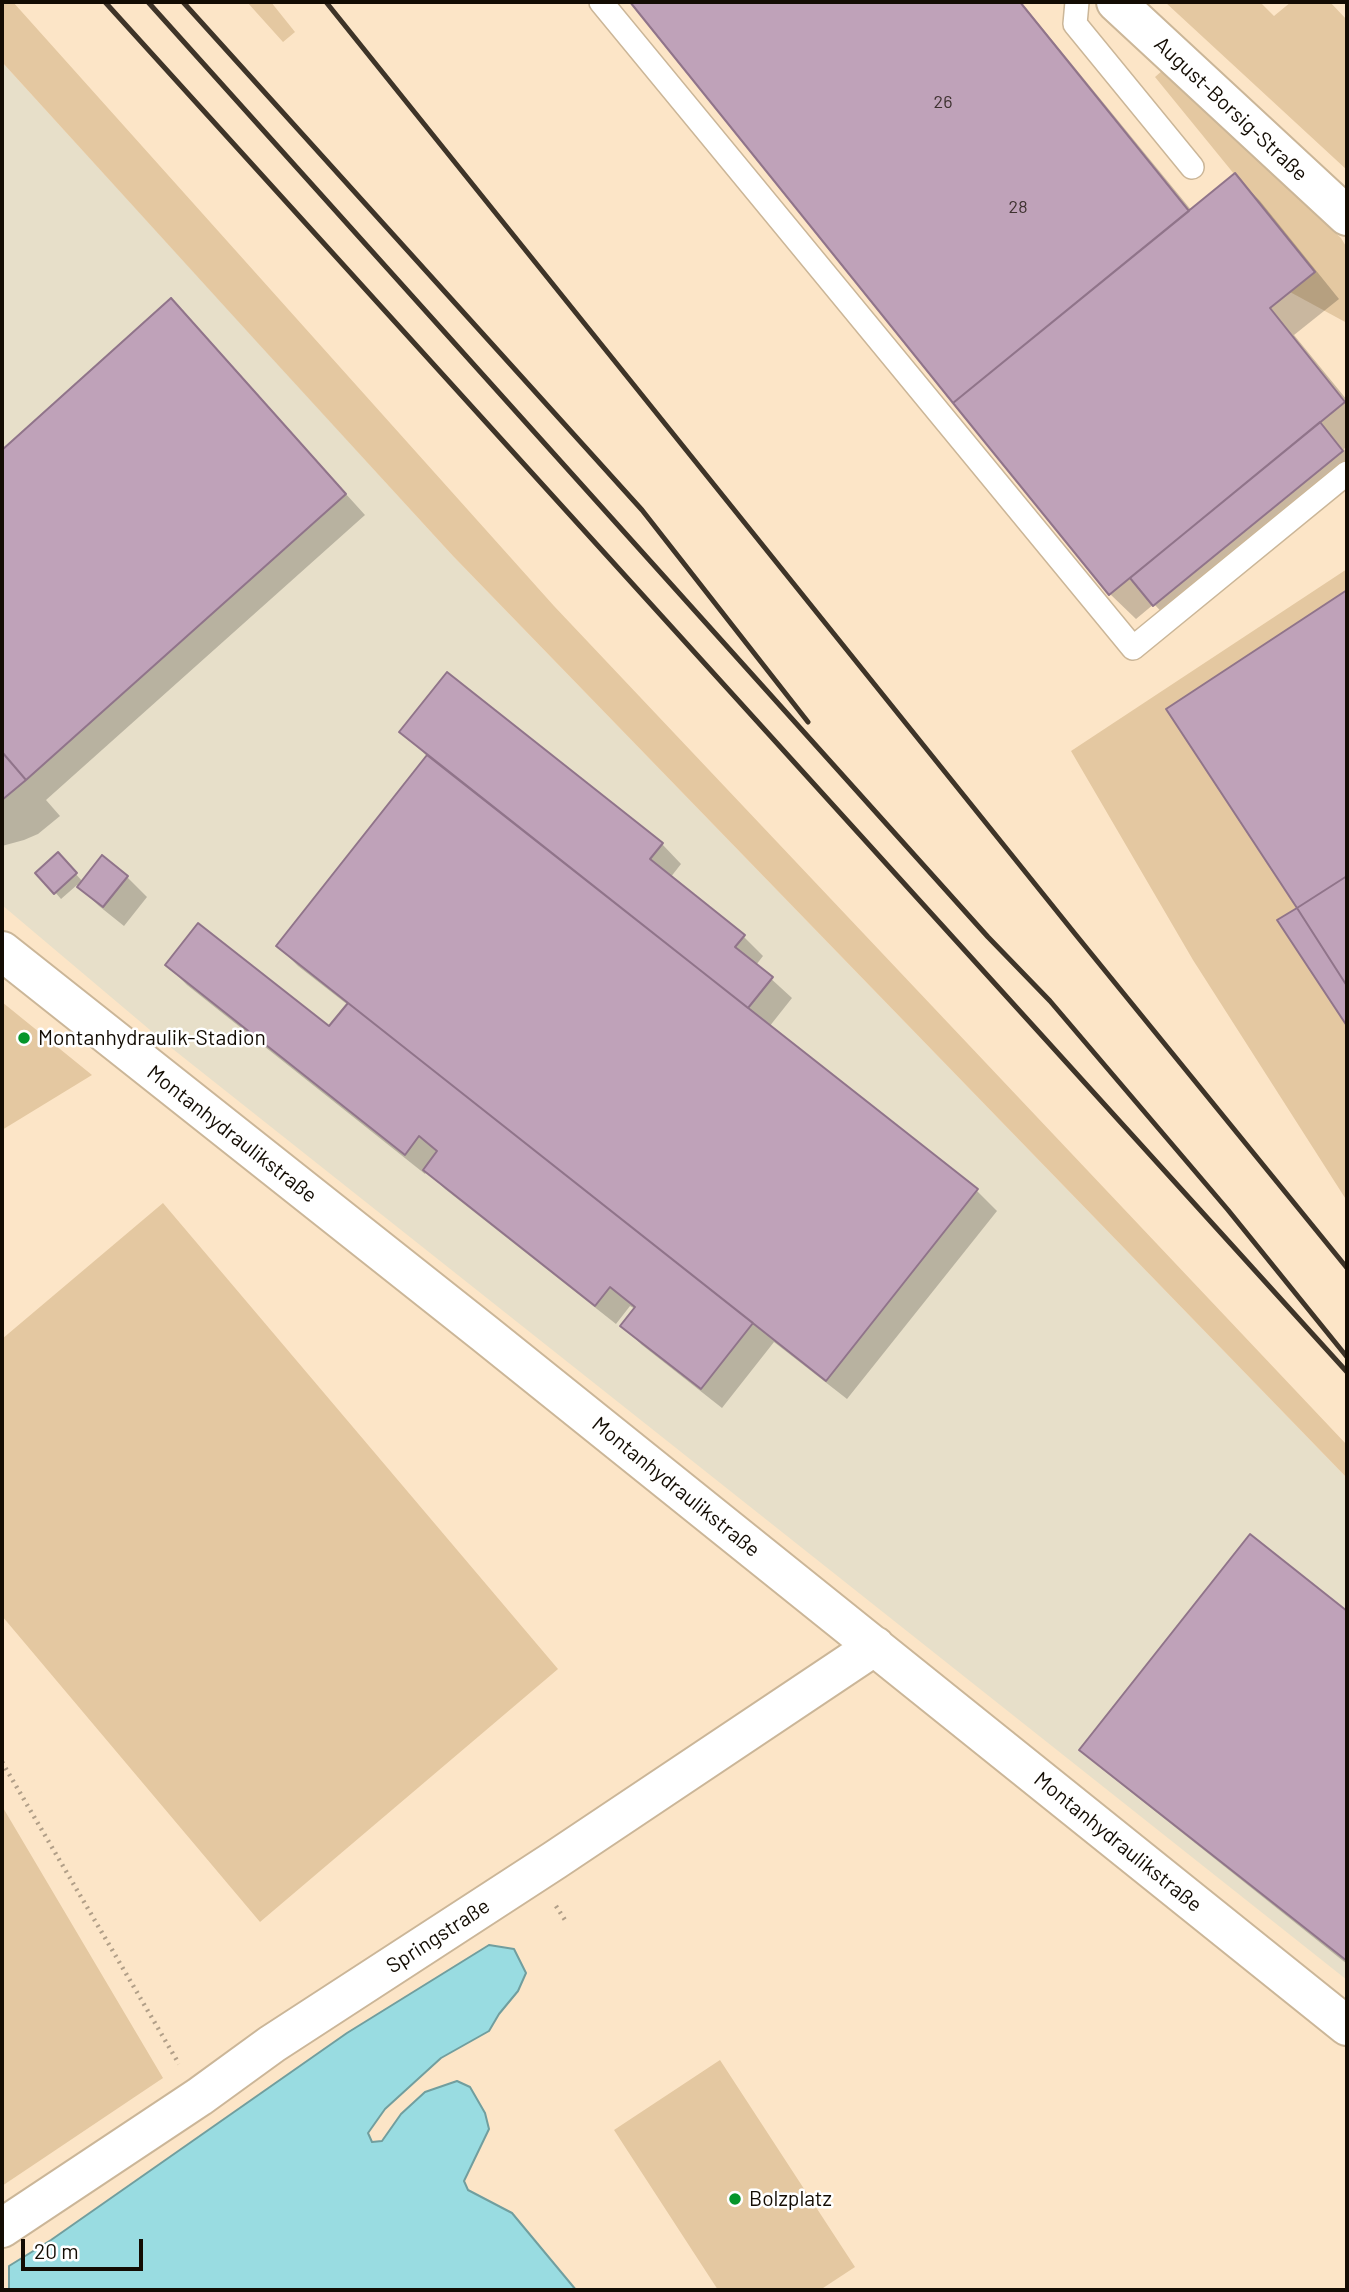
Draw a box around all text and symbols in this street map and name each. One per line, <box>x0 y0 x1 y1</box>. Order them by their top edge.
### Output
street label: August-Borsig-Straße <box>1149 31 1313 187</box>
house number: 26 <box>934 91 952 113</box>
house number: 28 <box>1008 196 1028 218</box>
place label: Montanhydraulik-Stadion <box>38 1025 266 1051</box>
marker: Montanhydraulik-Stadion <box>16 1030 32 1046</box>
street label: Montanhydraulikstraße <box>142 1060 322 1208</box>
street label: Montanhydraulikstraße <box>587 1412 765 1562</box>
street label: Montanhydraulikstraße <box>1029 1767 1207 1917</box>
street label: Springstraße <box>382 1893 494 1979</box>
place label: Bolzplatz <box>749 2186 832 2212</box>
marker: Bolzplatz <box>727 2191 743 2207</box>
scale bar <box>24 2226 147 2270</box>
text: 20 m <box>34 2238 79 2263</box>

